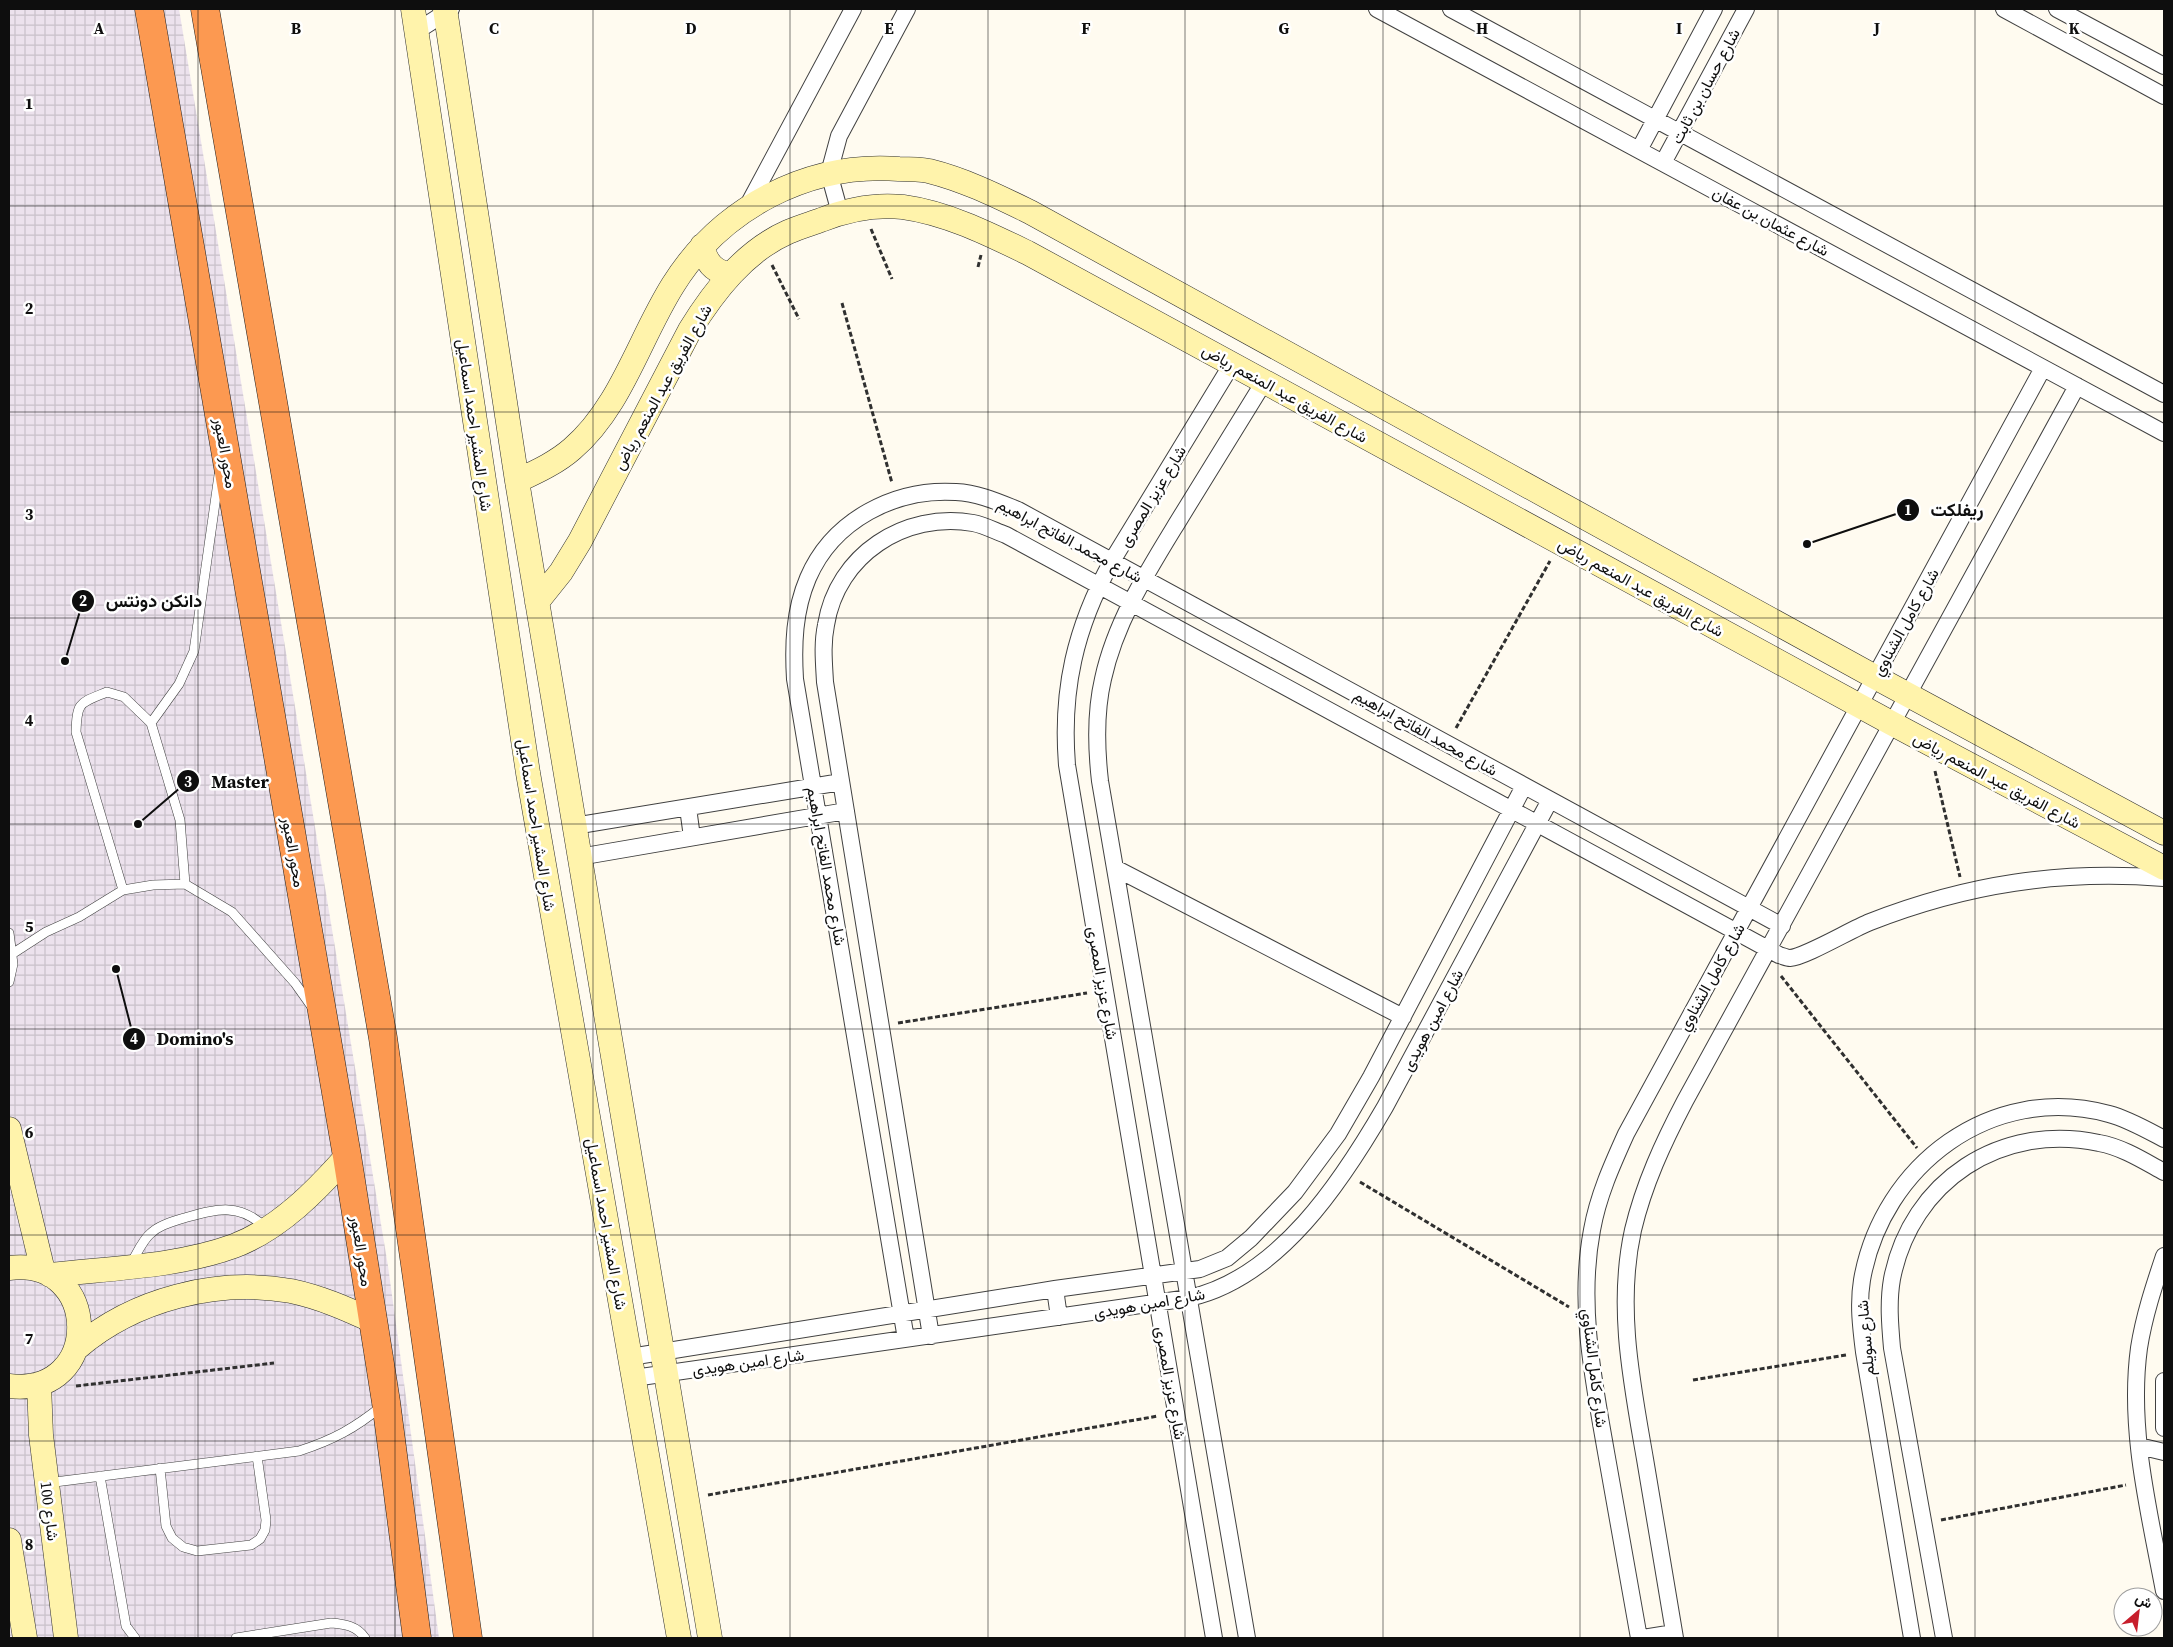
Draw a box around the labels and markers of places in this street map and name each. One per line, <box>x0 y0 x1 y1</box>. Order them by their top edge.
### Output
callout: ريفلكت <box>1895 493 1994 526</box>
callout: دانكن دونتس <box>70 584 212 617</box>
callout: Master <box>176 765 279 798</box>
callout: Domino's <box>121 1022 243 1055</box>

